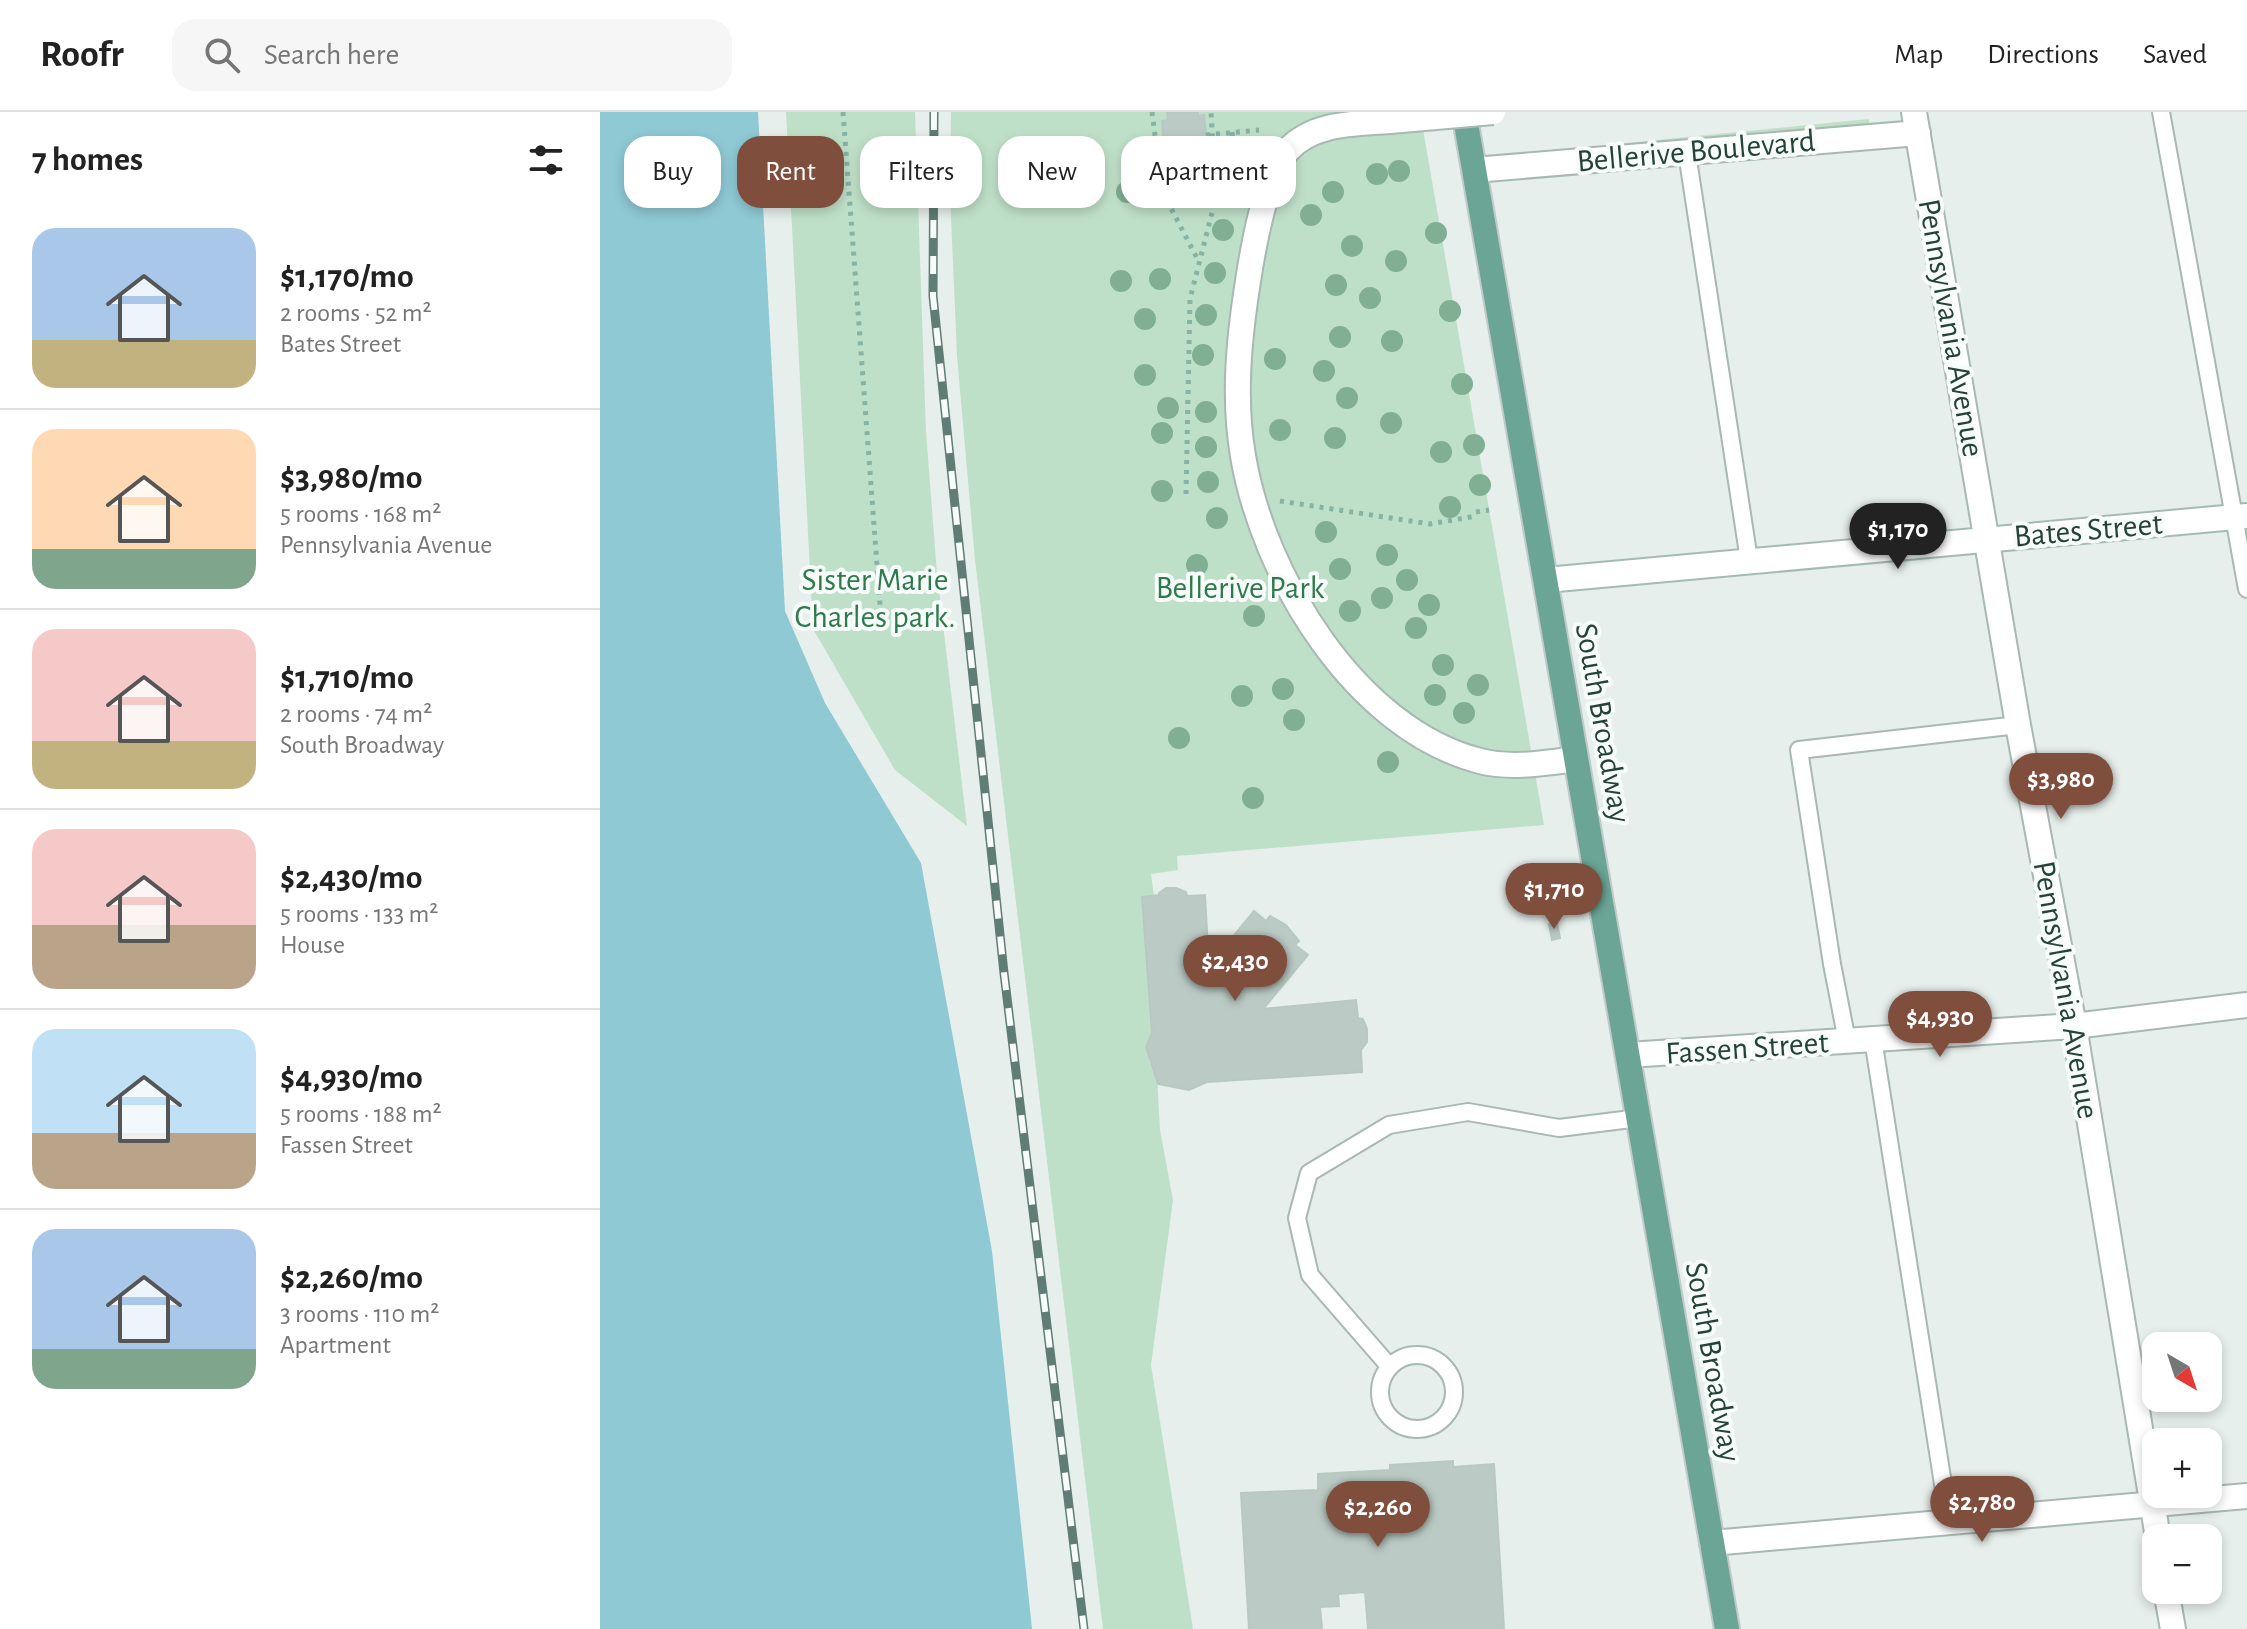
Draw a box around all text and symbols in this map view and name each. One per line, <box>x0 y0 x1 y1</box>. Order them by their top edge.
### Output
search box <box>172 19 732 91</box>
icon: search <box>200 33 244 77</box>
text: Roofr <box>40 36 124 74</box>
text: Search here <box>264 40 399 70</box>
text: Map <box>1894 41 1943 69</box>
text: Directions <box>1987 41 2099 69</box>
text: Saved <box>2143 41 2207 69</box>
street label: Bellerive Boulevard <box>1575 125 1817 177</box>
chip: Buy <box>624 136 721 208</box>
chip: Rent <box>737 136 844 208</box>
chip: Filters <box>860 136 982 208</box>
chip: New <box>998 136 1105 208</box>
chip: Apartment <box>1121 136 1296 208</box>
icon: filters <box>524 138 568 182</box>
text: 7 homes <box>32 143 143 177</box>
street label: Pennsylvania Avenue <box>1913 197 1989 459</box>
icon: home <box>96 260 192 356</box>
text: $1,170/mo <box>280 260 414 294</box>
text: 2 rooms · 52 m² <box>280 300 432 326</box>
text: Bates Street <box>280 331 401 357</box>
icon: home <box>96 461 192 557</box>
text: $3,980/mo <box>280 461 423 495</box>
text: 5 rooms · 168 m² <box>280 501 441 527</box>
pin: $1,170 <box>1833 503 1963 571</box>
street label: Bates Street <box>2012 508 2164 552</box>
text: $1,170 <box>1867 516 1929 542</box>
text: Pennsylvania Avenue <box>280 532 492 558</box>
park label: Sister Marie Charles park. <box>795 564 955 633</box>
park label: Bellerive Park <box>1156 572 1325 604</box>
street label: South Broadway <box>1570 621 1636 826</box>
icon: home <box>96 661 192 757</box>
text: $1,710/mo <box>280 661 414 695</box>
text: 2 rooms · 74 m² <box>280 701 432 727</box>
text: South Broadway <box>280 732 444 758</box>
pin: $3,980 <box>1996 753 2126 821</box>
text: $3,980 <box>2027 766 2095 792</box>
street label: Pennsylvania Avenue <box>2028 859 2104 1121</box>
icon: home <box>96 861 192 957</box>
text: $2,430/mo <box>280 861 422 895</box>
pin: $1,710 <box>1489 863 1619 931</box>
text: $1,710 <box>1523 876 1585 902</box>
text: 5 rooms · 133 m² <box>280 901 438 927</box>
text: House <box>280 932 345 958</box>
pin: $2,430 <box>1170 935 1300 1003</box>
text: $2,430 <box>1201 948 1269 974</box>
pin: $4,930 <box>1875 991 2005 1059</box>
text: $4,930 <box>1906 1004 1974 1030</box>
street label: Fassen Street <box>1664 1026 1830 1070</box>
icon: home <box>96 1061 192 1157</box>
text: $4,930/mo <box>280 1061 423 1095</box>
text: 5 rooms · 188 m² <box>280 1101 442 1127</box>
text: Fassen Street <box>280 1132 413 1158</box>
street label: South Broadway <box>1680 1260 1746 1465</box>
icon: home <box>96 1261 192 1357</box>
text: $2,260/mo <box>280 1261 423 1295</box>
text: 3 rooms · 110 m² <box>280 1301 439 1327</box>
text: Apartment <box>280 1332 391 1358</box>
north arrow <box>2142 1332 2222 1412</box>
map controls <box>2142 1332 2222 1604</box>
button: + <box>2142 1428 2222 1508</box>
pin: $2,780 <box>1917 1476 2047 1544</box>
pin: $2,260 <box>1313 1481 1443 1549</box>
text: $2,780 <box>1948 1489 2016 1515</box>
text: $2,260 <box>1344 1494 1412 1520</box>
button: − <box>2142 1524 2222 1604</box>

